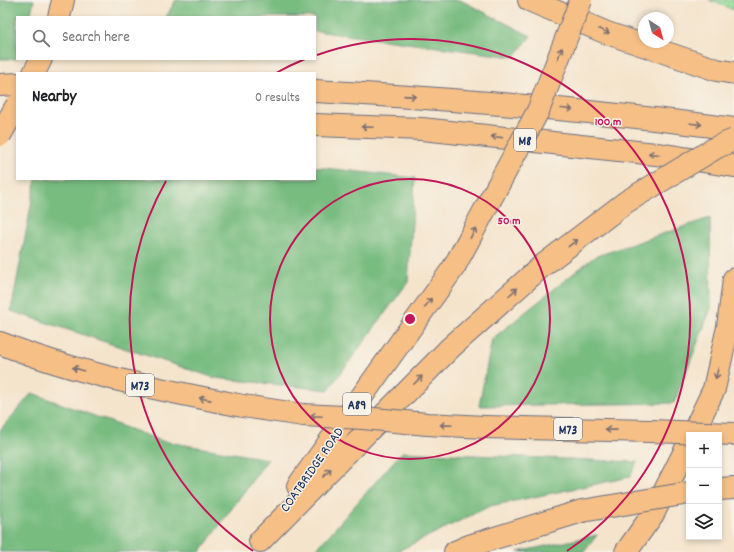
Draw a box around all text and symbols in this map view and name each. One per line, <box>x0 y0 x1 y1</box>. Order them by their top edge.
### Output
north arrow <box>638 12 674 48</box>
search box <box>16 16 316 60</box>
icon: search <box>30 27 52 49</box>
text: Search here <box>62 27 130 49</box>
one-way arrow <box>597 28 609 36</box>
one-way arrow <box>557 48 565 60</box>
text: Nearby <box>32 86 76 110</box>
text: 0 results <box>255 89 300 108</box>
one-way arrow <box>403 93 416 100</box>
one-way arrow <box>560 106 573 113</box>
text: 100 m <box>595 114 621 131</box>
one-way arrow <box>689 120 702 128</box>
one-way arrow <box>361 123 374 131</box>
road number: M8 <box>514 129 536 151</box>
one-way arrow <box>491 134 504 141</box>
one-way arrow <box>648 150 661 158</box>
text: 50 m <box>497 213 521 230</box>
one-way arrow <box>469 227 477 239</box>
one-way arrow <box>567 238 578 247</box>
one-way arrow <box>508 287 518 297</box>
one-way arrow <box>424 298 432 309</box>
centre of rings <box>403 312 417 326</box>
one-way arrow <box>72 364 85 372</box>
one-way arrow <box>713 366 721 379</box>
road number: M73 <box>126 374 154 396</box>
one-way arrow <box>413 375 423 385</box>
road number: A89 <box>343 393 371 415</box>
one-way arrow <box>198 395 211 403</box>
one-way arrow <box>310 412 323 419</box>
road number: M73 <box>554 418 582 440</box>
one-way arrow <box>440 421 453 429</box>
street label: COATBRIDGE ROAD <box>276 424 349 517</box>
one-way arrow <box>605 426 618 434</box>
map controls <box>686 432 722 540</box>
button: + <box>686 432 722 468</box>
one-way arrow <box>322 468 331 478</box>
button: − <box>686 468 722 504</box>
button: layers <box>686 504 722 540</box>

